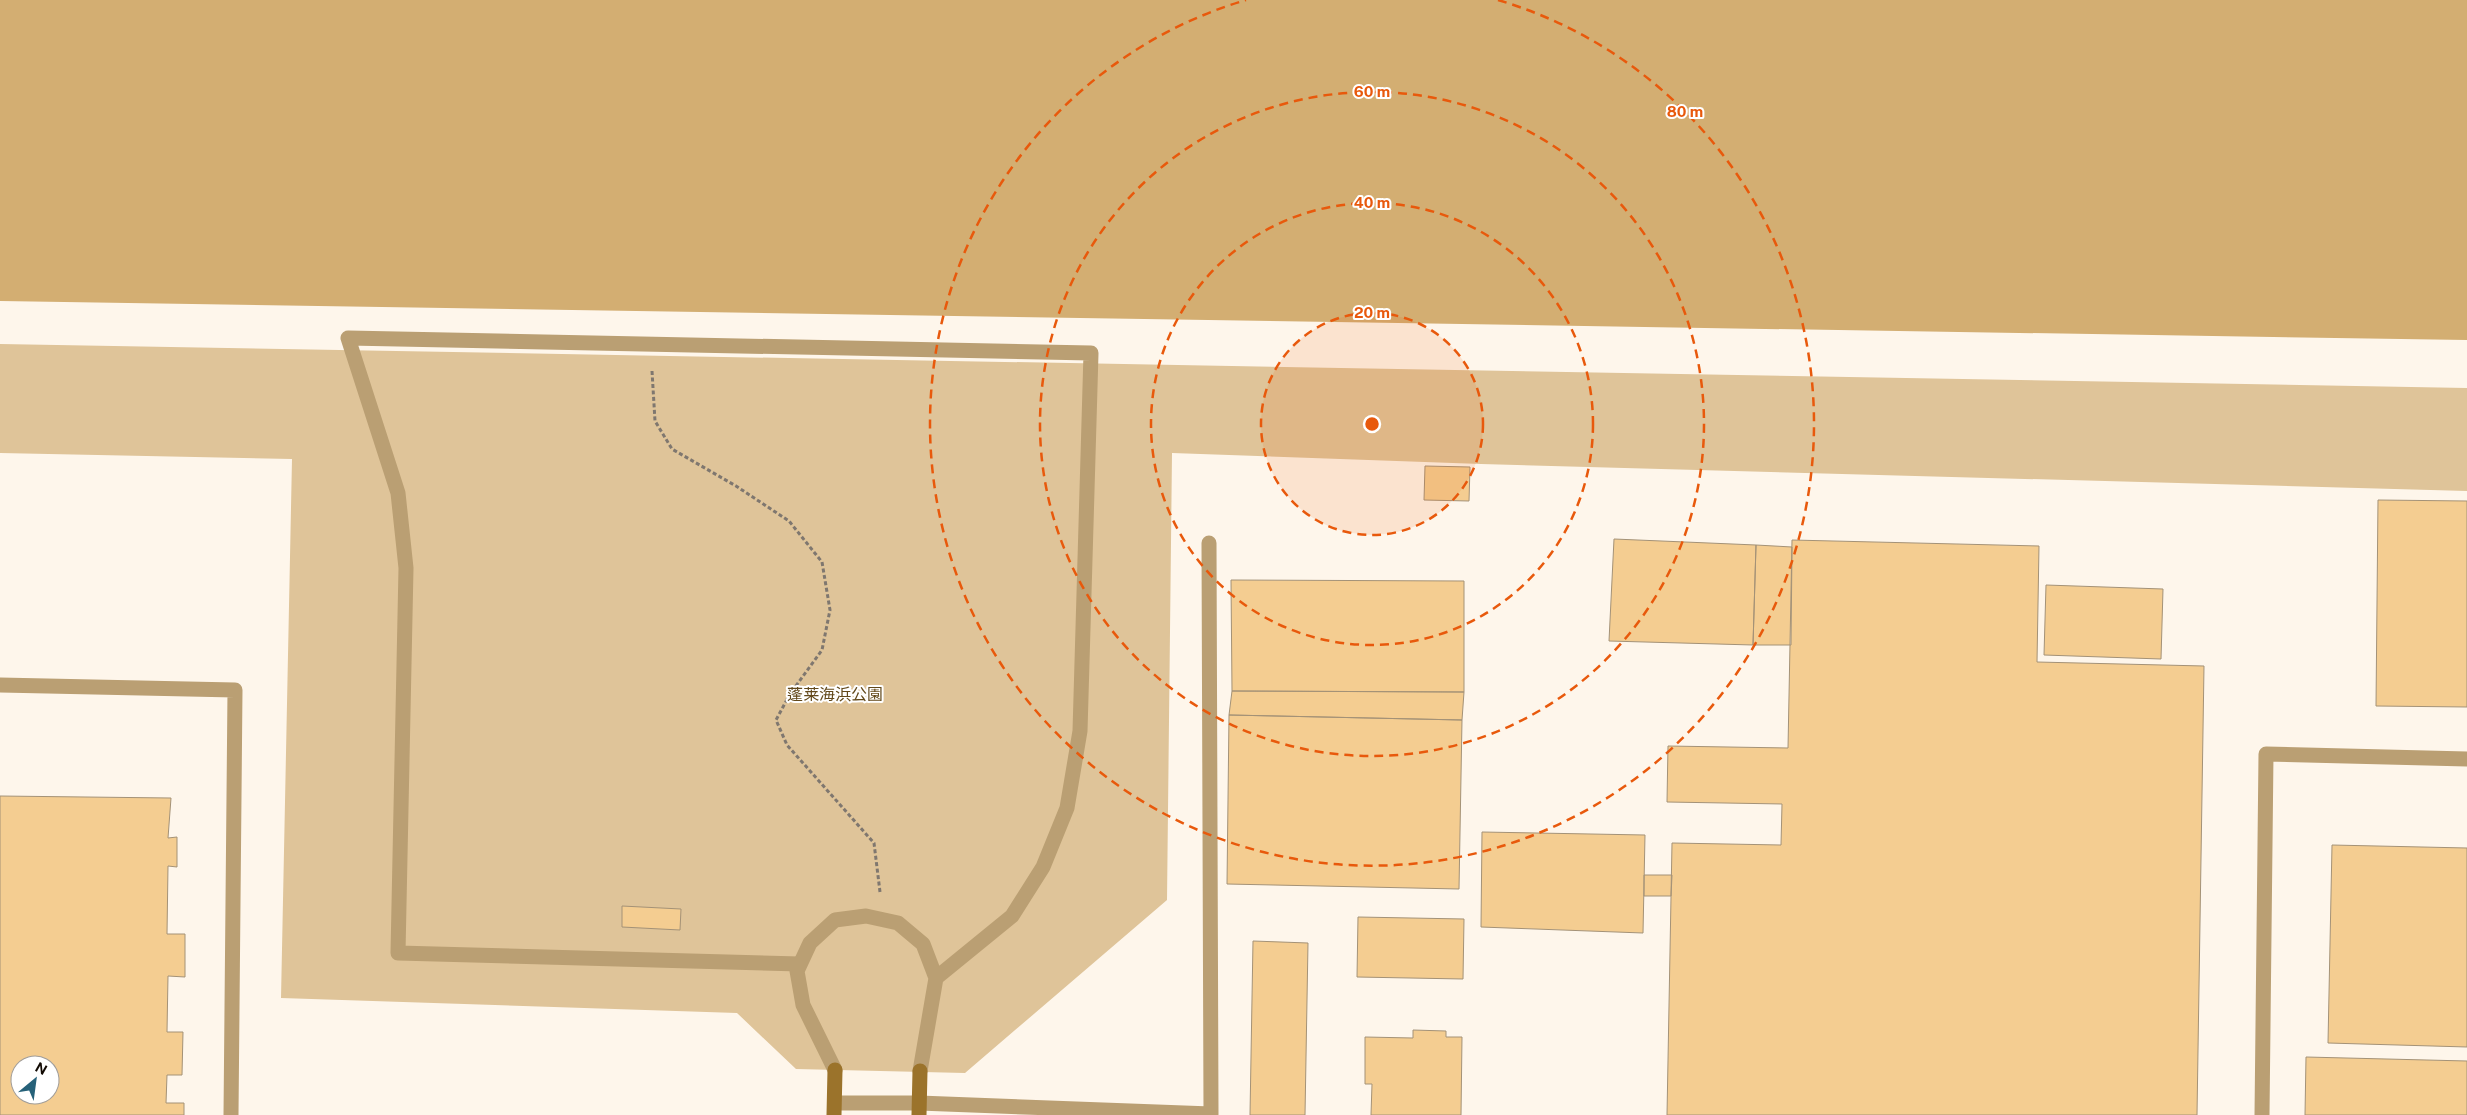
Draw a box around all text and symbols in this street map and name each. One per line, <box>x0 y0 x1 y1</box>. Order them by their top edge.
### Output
text: 60 m <box>1354 83 1390 100</box>
text: 80 m <box>1667 103 1703 120</box>
text: 40 m <box>1354 194 1390 211</box>
text: 20 m <box>1354 304 1390 321</box>
centre of rings <box>1363 415 1381 433</box>
park label: 蓬莱海浜公園 <box>787 685 883 704</box>
north arrow <box>10 1055 60 1105</box>
text: N <box>33 1059 50 1078</box>

